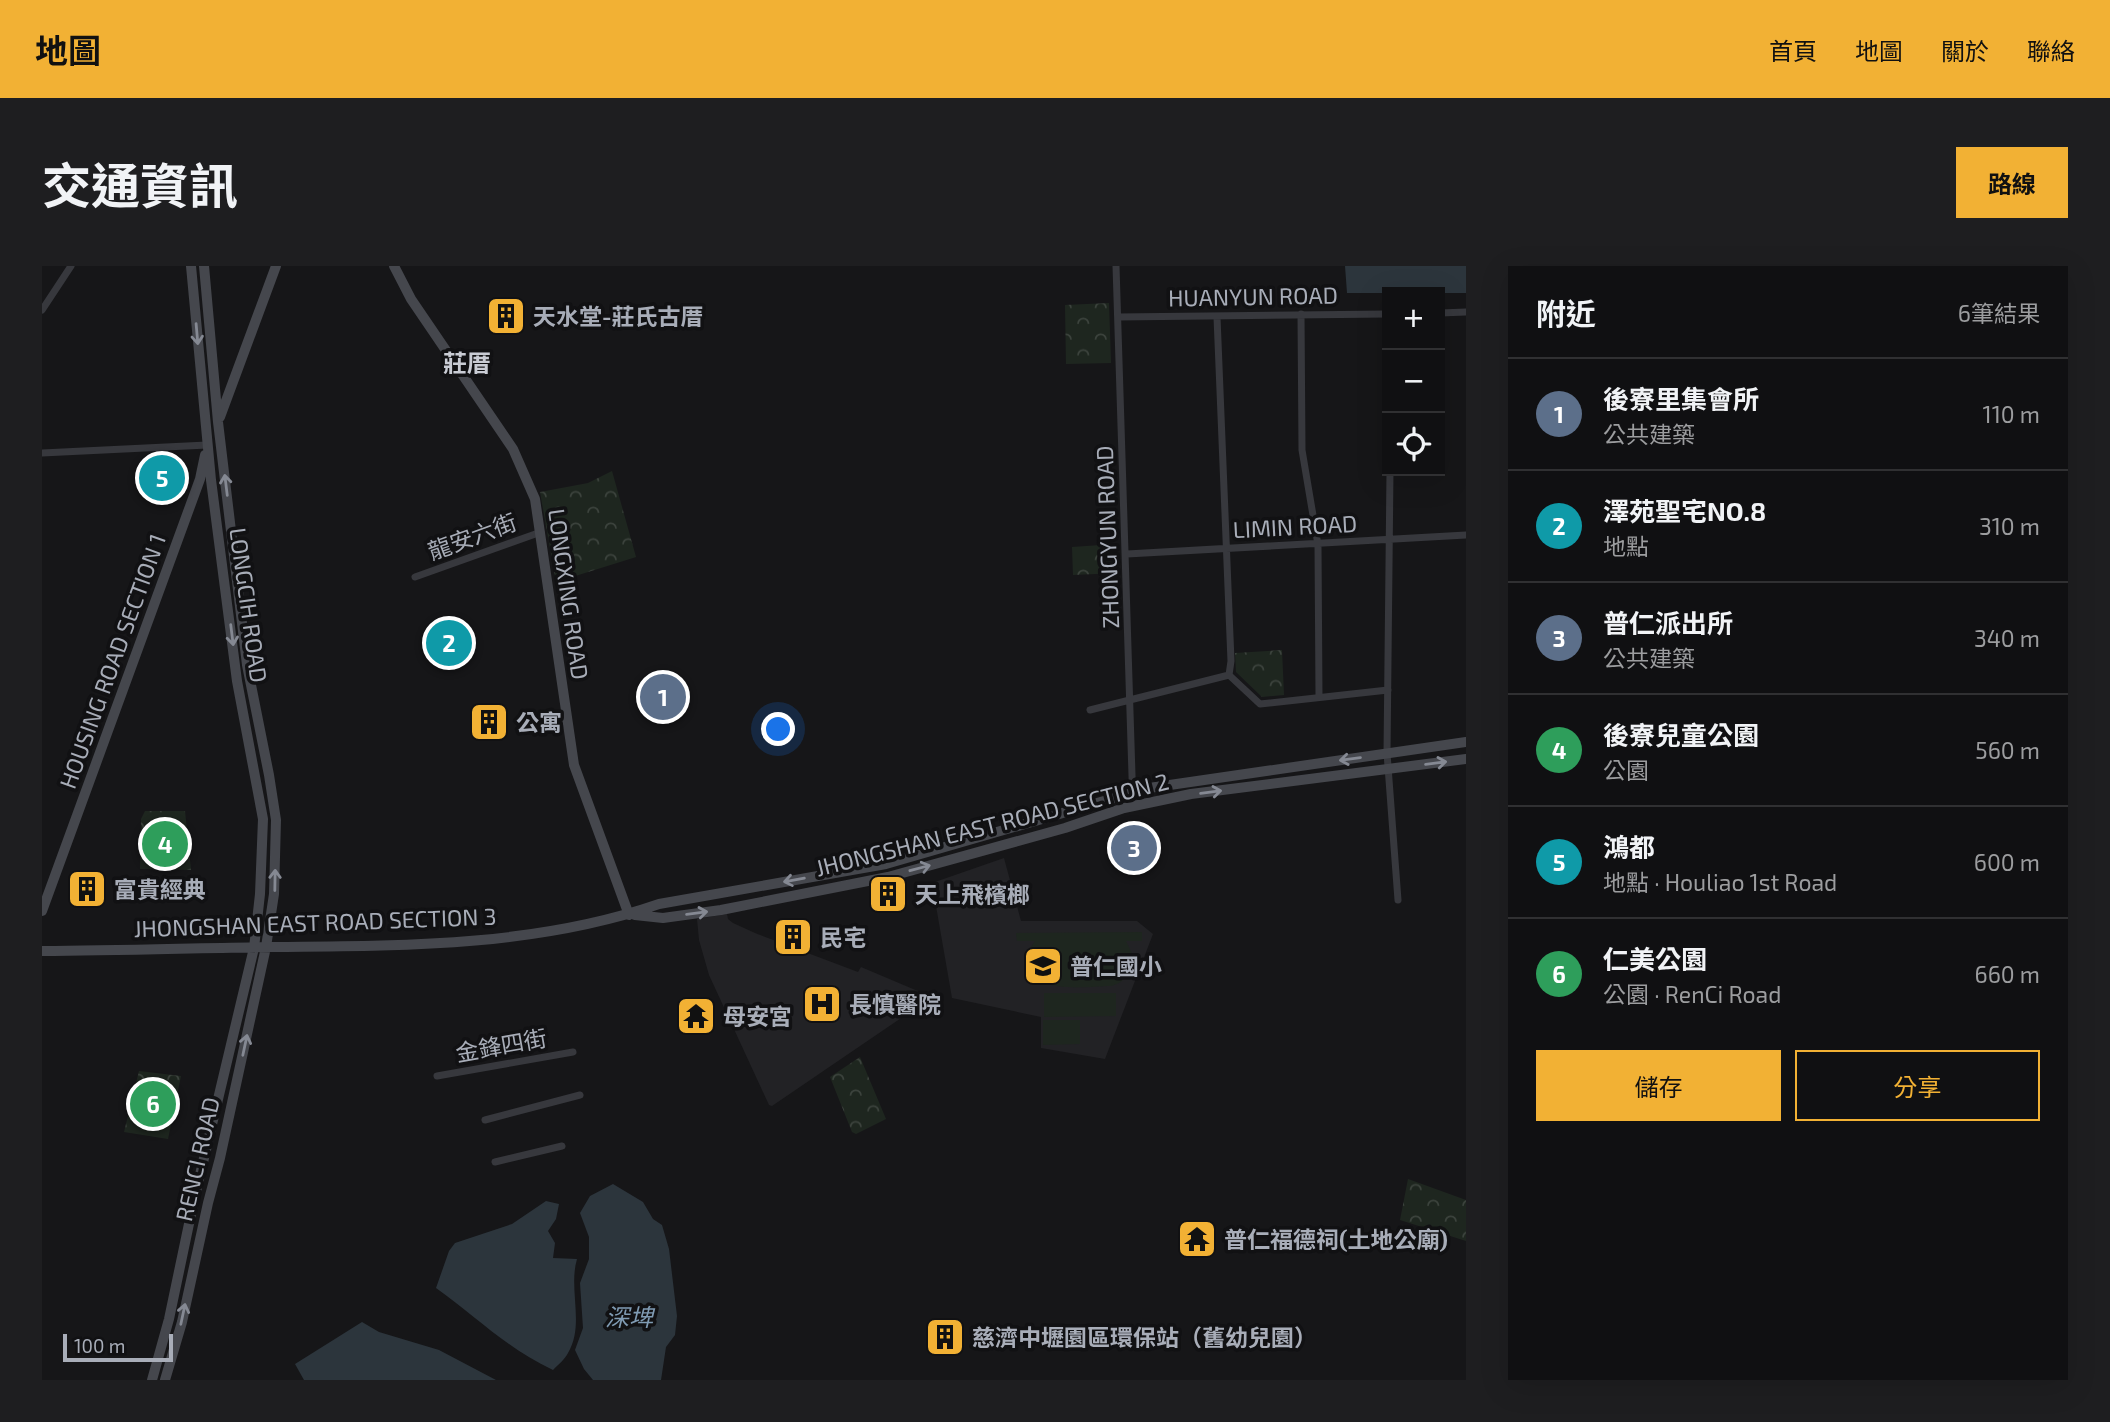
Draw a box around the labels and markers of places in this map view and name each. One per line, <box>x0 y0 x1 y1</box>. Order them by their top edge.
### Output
building icon: 天水堂-莊氏古厝 <box>485 295 527 337</box>
place label: 天水堂-莊氏古厝 <box>533 302 704 330</box>
pin: 5 <box>139 452 185 504</box>
pin: 2 <box>426 617 472 669</box>
pin: 1 <box>640 671 686 723</box>
building icon: 公寓 <box>468 701 510 743</box>
place label: 公寓 <box>516 708 562 736</box>
pin: 4 <box>142 818 188 870</box>
pin: 3 <box>1111 822 1157 874</box>
building icon: 富貴經典 <box>66 868 108 910</box>
building icon: 天上飛檳榔 <box>867 873 909 915</box>
place label: 富貴經典 <box>114 875 206 903</box>
place label: 天上飛檳榔 <box>915 880 1030 908</box>
building icon: 民宅 <box>772 916 814 958</box>
place label: 民宅 <box>820 923 866 951</box>
school or university icon: 普仁國小 <box>1022 945 1064 987</box>
place label: 普仁國小 <box>1070 952 1162 980</box>
hospital icon: 長慎醫院 <box>801 983 843 1025</box>
place label: 長慎醫院 <box>849 990 941 1018</box>
temple icon: 母安宮 <box>675 995 717 1037</box>
place label: 母安宮 <box>723 1002 792 1030</box>
pin: 6 <box>130 1078 176 1130</box>
temple icon: 普仁福德祠(土地公廟) <box>1176 1218 1218 1260</box>
place label: 普仁福德祠(土地公廟) <box>1224 1225 1448 1253</box>
building icon: 慈濟中壢園區環保站（舊幼兒園） <box>924 1316 966 1358</box>
place label: 慈濟中壢園區環保站（舊幼兒園） <box>972 1323 1317 1351</box>

